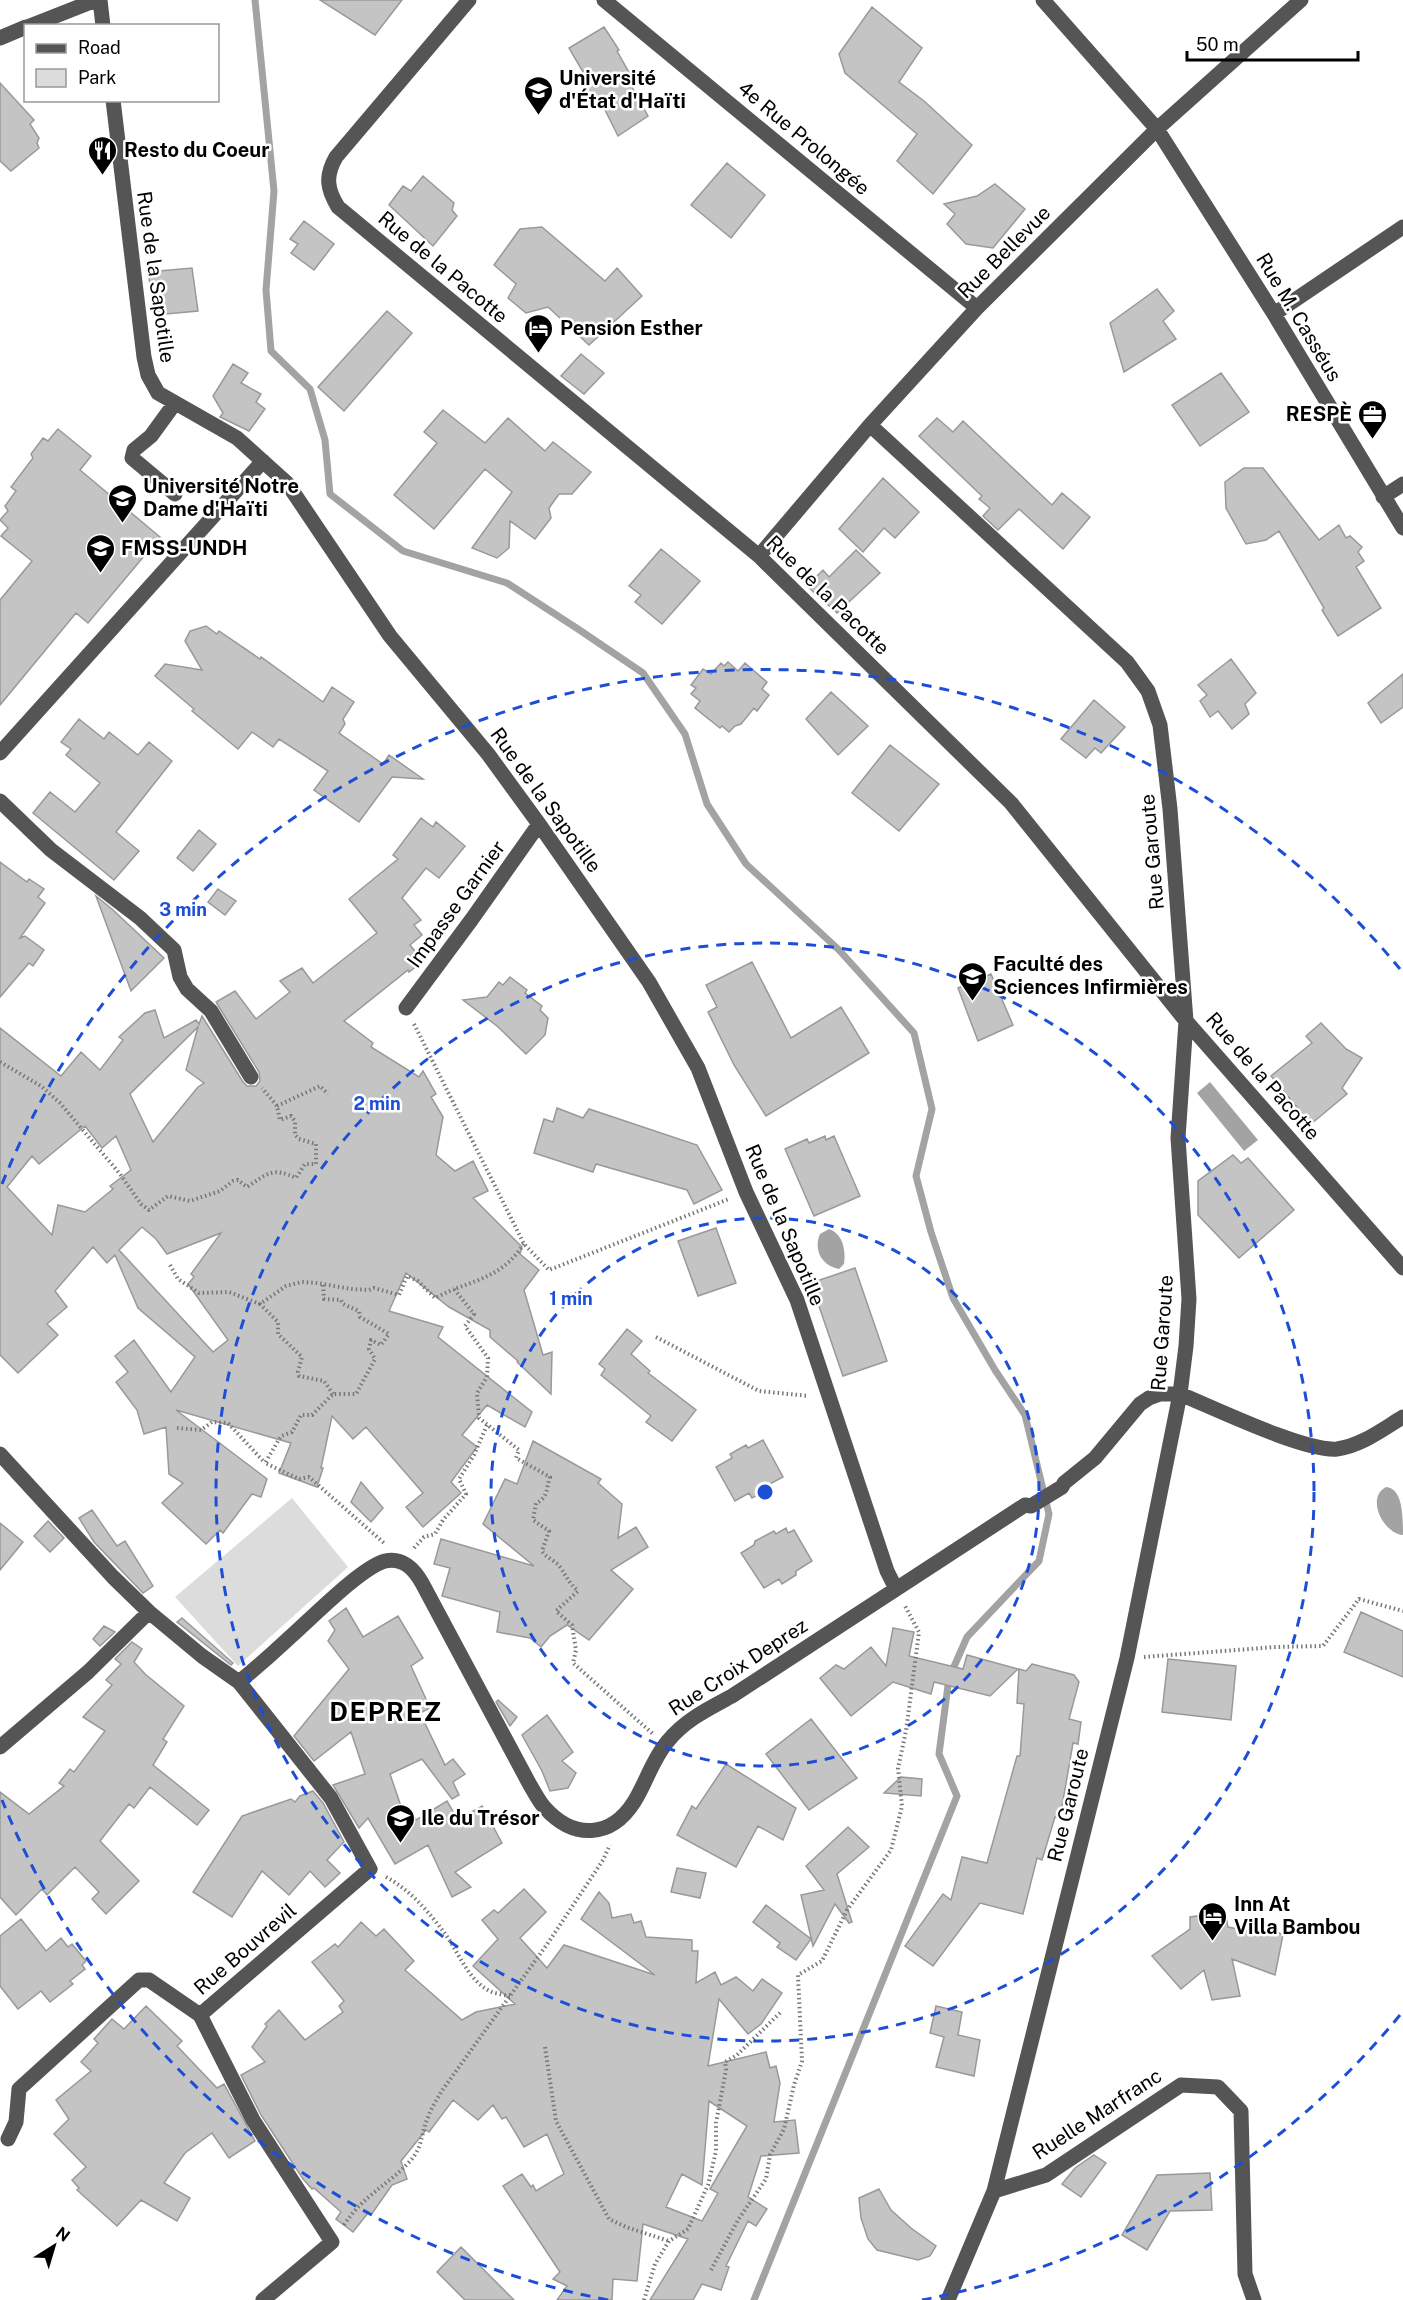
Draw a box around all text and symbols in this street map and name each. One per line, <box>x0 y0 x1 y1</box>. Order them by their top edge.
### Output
legend <box>24 24 219 102</box>
scale bar <box>1187 24 1358 62</box>
text: 50 m <box>1196 34 1239 55</box>
text: Road <box>78 37 121 58</box>
place label: Université d'État d'Haïti <box>559 66 686 113</box>
text: Park <box>78 67 116 88</box>
school or university icon: Université d'État d'Haïti <box>522 74 554 116</box>
street label: 4e Rue Prolongée <box>733 76 875 200</box>
restaurant icon: Resto du Coeur <box>87 134 119 176</box>
place label: Resto du Coeur <box>124 138 270 162</box>
street label: Rue de la Sapotille <box>132 190 180 364</box>
street label: Rue Bellevue <box>953 201 1055 303</box>
street label: Rue de la Pacotte <box>373 206 513 328</box>
street label: Rue M. Casséus <box>1251 248 1347 386</box>
hotel icon: Pension Esther <box>523 312 555 354</box>
place label: Pension Esther <box>560 316 703 340</box>
office icon: RESPÈ <box>1357 398 1389 440</box>
place label: RESPÈ <box>1286 401 1352 426</box>
place label: Université Notre Dame d'Haïti <box>143 474 299 521</box>
school or university icon: Université Notre Dame d'Haïti <box>106 482 138 524</box>
street label: Rue de la Pacotte <box>762 530 894 660</box>
school or university icon: FMSS-UNDH <box>84 532 116 574</box>
place label: FMSS-UNDH <box>121 536 247 560</box>
street label: Rue de la Sapotille <box>485 723 607 877</box>
street label: Rue Garoute <box>1135 793 1169 911</box>
street label: Impasse Garnier <box>402 836 510 972</box>
text: 3 min <box>159 899 207 920</box>
place label: Faculté des Sciences Infirmières <box>993 952 1188 999</box>
school or university icon: Faculté des Sciences Infirmières <box>956 960 988 1002</box>
street label: Rue de la Pacotte <box>1201 1007 1325 1145</box>
text: 2 min <box>353 1093 401 1114</box>
street label: Rue de la Sapotille <box>740 1141 830 1309</box>
street label: Rue Garoute <box>1146 1274 1178 1392</box>
text: 1 min <box>549 1288 593 1309</box>
centre of rings <box>755 1482 775 1502</box>
street label: Rue Croix Deprez <box>664 1613 812 1721</box>
district label: DEPREZ <box>329 1696 443 1727</box>
street label: Rue Garoute <box>1042 1746 1094 1864</box>
school or university icon: Ile du Trésor <box>384 1802 416 1844</box>
place label: Ile du Trésor <box>421 1806 540 1830</box>
place label: Inn At Villa Bambou <box>1234 1892 1361 1939</box>
street label: Rue Bouvrevil <box>189 1898 301 2000</box>
hotel icon: Inn At Villa Bambou <box>1197 1900 1229 1942</box>
street label: Ruelle Marfranc <box>1028 2063 1166 2165</box>
north arrow <box>24 2216 84 2276</box>
text: N <box>52 2223 73 2246</box>

